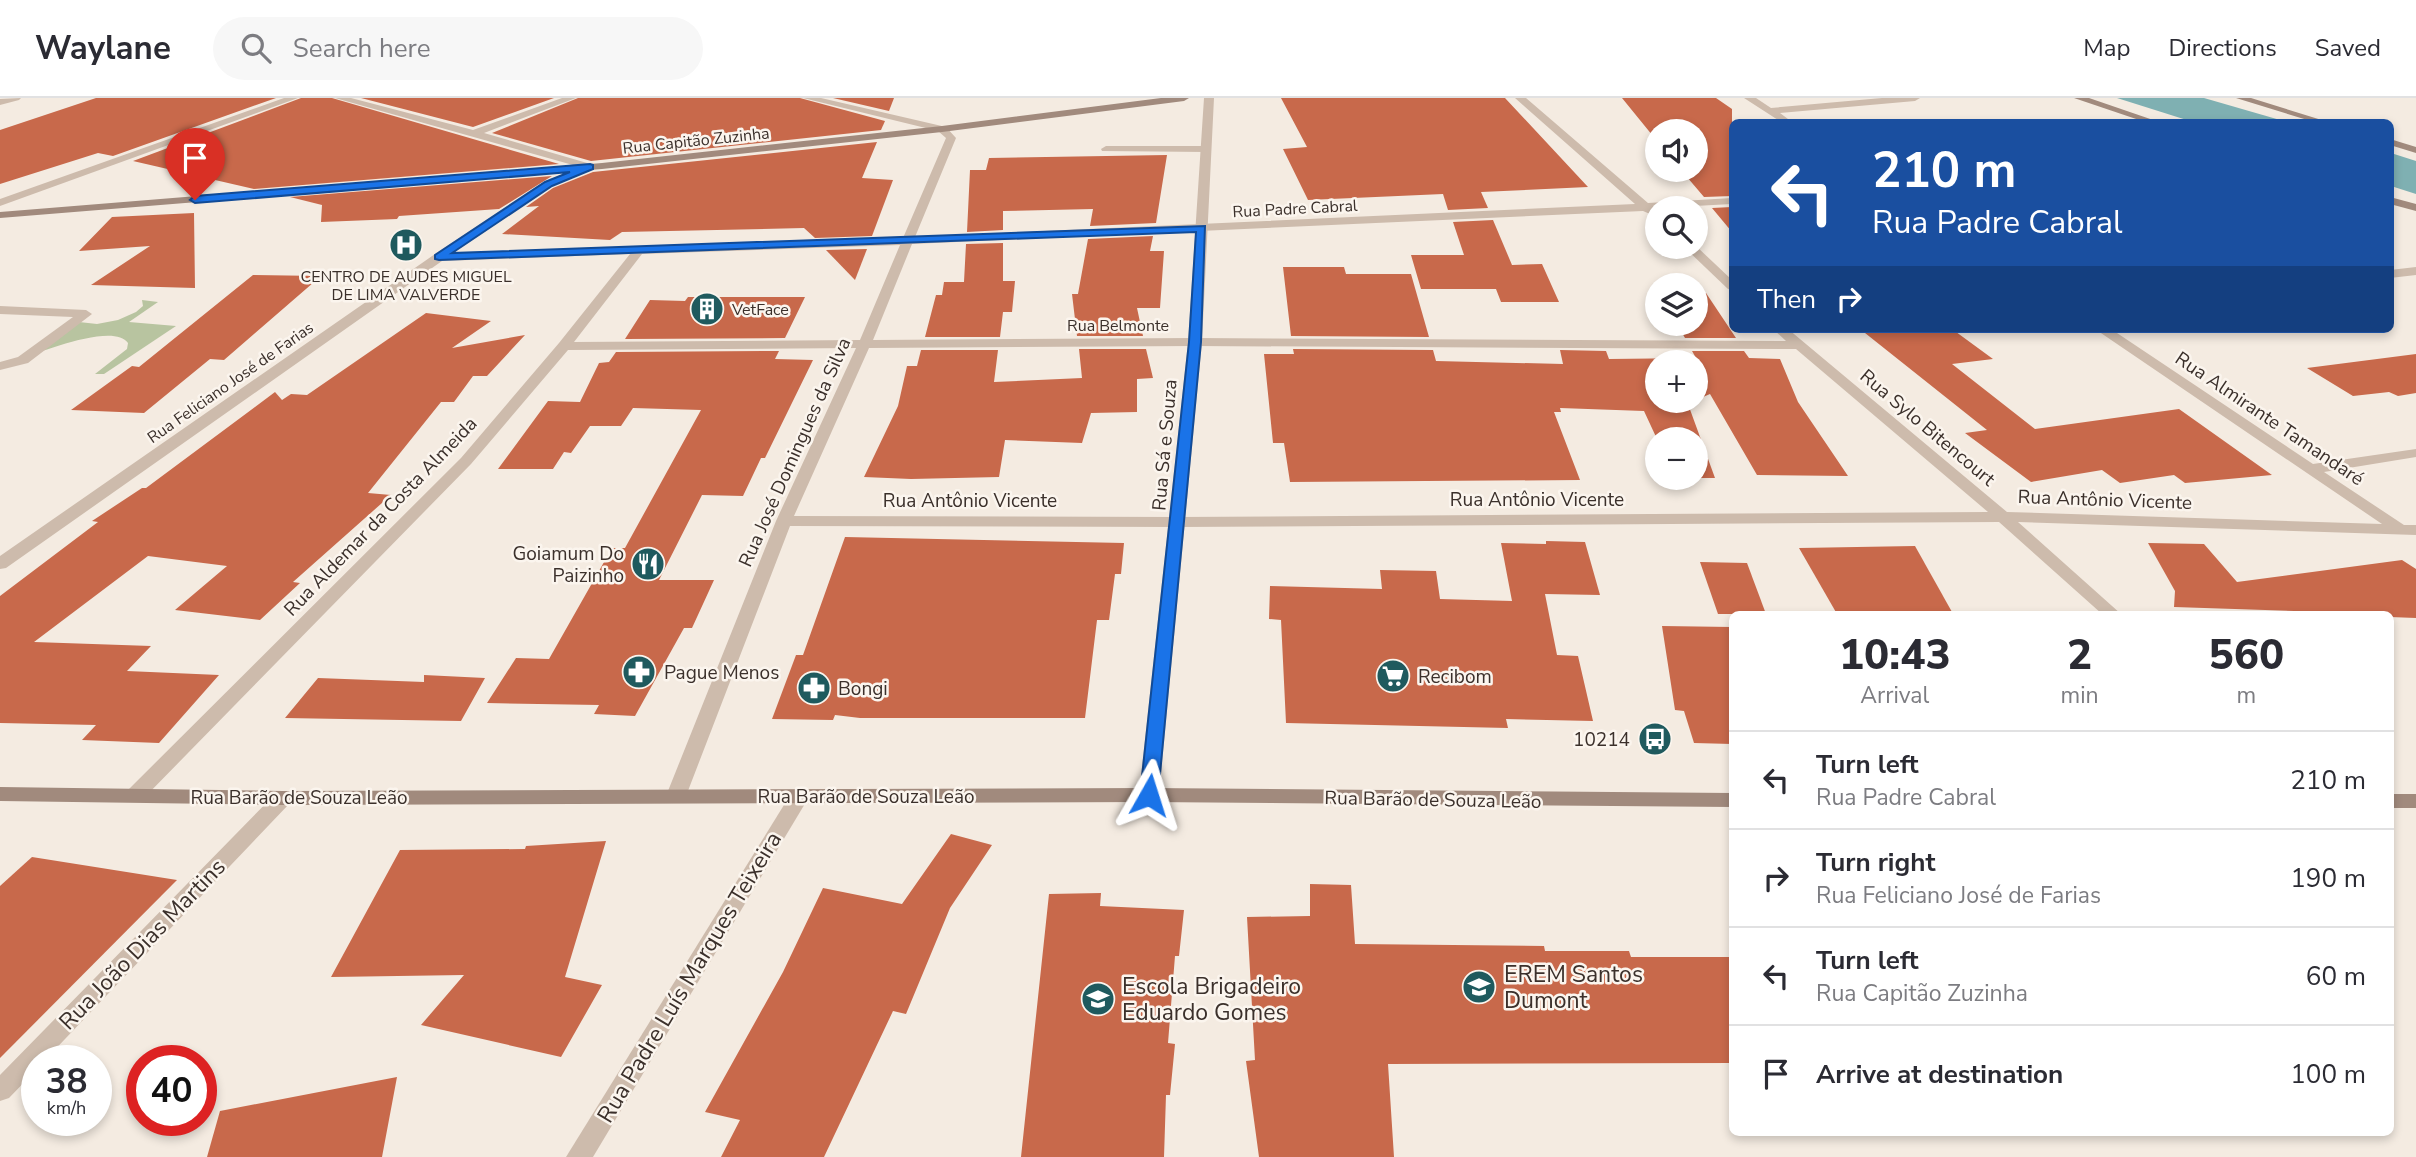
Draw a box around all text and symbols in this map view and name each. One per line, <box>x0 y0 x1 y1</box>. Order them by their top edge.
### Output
search box <box>213 17 703 80</box>
text: Waylane <box>35 26 171 71</box>
icon: search <box>237 29 275 67</box>
text: Search here <box>293 31 431 66</box>
text: Map <box>2083 32 2130 64</box>
text: Directions <box>2168 32 2277 64</box>
text: Saved <box>2315 32 2381 64</box>
map controls <box>1645 119 1708 490</box>
button: sound <box>1645 119 1708 182</box>
street label: Rua Capitão Zuzinha <box>622 122 771 160</box>
pin <box>165 128 225 200</box>
text: 210 m <box>1872 137 2016 204</box>
icon: arrive <box>176 139 214 177</box>
icon: left <box>1757 147 1848 238</box>
street label: Rua Padre Cabral <box>1232 195 1358 223</box>
button: search <box>1645 196 1708 259</box>
text: Rua Padre Cabral <box>1872 201 2123 244</box>
hospital icon: CENTRO DE AUDES MIGUEL DE LIMA VALVERDE <box>387 226 425 264</box>
place label: CENTRO DE AUDES MIGUEL DE LIMA VALVERDE <box>300 266 512 306</box>
button: layers <box>1645 273 1708 336</box>
icon: right <box>1830 280 1868 318</box>
text: Then <box>1757 282 1816 317</box>
building icon: VetFace <box>688 290 726 328</box>
place label: VetFace <box>731 299 789 321</box>
street label: Rua Belmonte <box>1067 315 1169 337</box>
street label: Rua Feliciano José de Farias <box>143 317 318 449</box>
street label: Rua José Domingues da Silva <box>733 334 857 571</box>
street label: Rua Almirante Tamandaré <box>2170 346 2369 492</box>
button: + <box>1645 350 1708 413</box>
street label: Rua Sylo Bitencourt <box>1854 363 2001 492</box>
street label: Rua Sá e Souza <box>1146 378 1184 512</box>
street label: Rua Aldemar da Costa Almeida <box>278 411 483 622</box>
button: − <box>1645 427 1708 490</box>
street label: Rua Antônio Vicente <box>2017 484 2193 516</box>
street label: Rua Antônio Vicente <box>1450 487 1624 513</box>
street label: Rua Antônio Vicente <box>883 488 1057 514</box>
place label: Goiamum Do Paizinho <box>512 541 624 589</box>
restaurant icon: Goiamum Do Paizinho <box>629 545 667 583</box>
text: 10:43 <box>1839 627 1951 684</box>
text: 2 <box>2067 627 2092 684</box>
text: 560 <box>2209 627 2284 684</box>
pharmacy icon: Pague Menos <box>620 653 658 691</box>
supermarket icon: Recibom <box>1374 657 1412 695</box>
place label: Pague Menos <box>664 660 779 686</box>
place label: Recibom <box>1418 664 1492 690</box>
pharmacy icon: Bongi <box>795 669 833 707</box>
place label: Bongi <box>838 676 888 702</box>
text: Arrival <box>1860 680 1929 711</box>
text: min <box>2061 680 2099 711</box>
text: m <box>2236 680 2256 711</box>
bus stop icon: 10214 <box>1636 720 1674 758</box>
place label: 10214 <box>1573 727 1630 753</box>
text: Turn left <box>1816 747 1919 782</box>
position arrow <box>1112 758 1186 832</box>
icon: left <box>1757 761 1795 799</box>
text: 210 m <box>2290 763 2366 798</box>
text: Rua Padre Cabral <box>1816 782 1996 813</box>
street label: Rua Barão de Souza Leão <box>757 784 975 810</box>
street label: Rua Barão de Souza Leão <box>190 785 408 811</box>
street label: Rua Barão de Souza Leão <box>1324 785 1542 815</box>
street label: Rua Padre Luís Marques Teixeira <box>590 826 789 1129</box>
text: Turn right <box>1816 845 1935 880</box>
street label: Rua João Dias Martins <box>52 852 232 1037</box>
icon: right <box>1757 859 1795 897</box>
text: 190 m <box>2290 861 2366 896</box>
text: Rua Feliciano José de Farias <box>1816 880 2101 911</box>
text: Turn left <box>1816 943 1919 978</box>
icon: left <box>1757 957 1795 995</box>
place label: EREM Santos Dumont <box>1504 959 1643 1016</box>
text: 60 m <box>2306 959 2366 994</box>
school or university icon: EREM Santos Dumont <box>1460 968 1498 1006</box>
place label: Escola Brigadeiro Eduardo Gomes <box>1122 971 1301 1028</box>
text: Rua Capitão Zuzinha <box>1816 978 2028 1009</box>
school or university icon: Escola Brigadeiro Eduardo Gomes <box>1079 980 1117 1018</box>
speed limit sign: 40 <box>126 1045 217 1136</box>
icon: arrive <box>1757 1055 1795 1093</box>
text: Arrive at destination <box>1816 1057 2063 1092</box>
text: 100 m <box>2290 1057 2366 1092</box>
text: 38 <box>45 1058 88 1105</box>
text: km/h <box>47 1096 86 1120</box>

